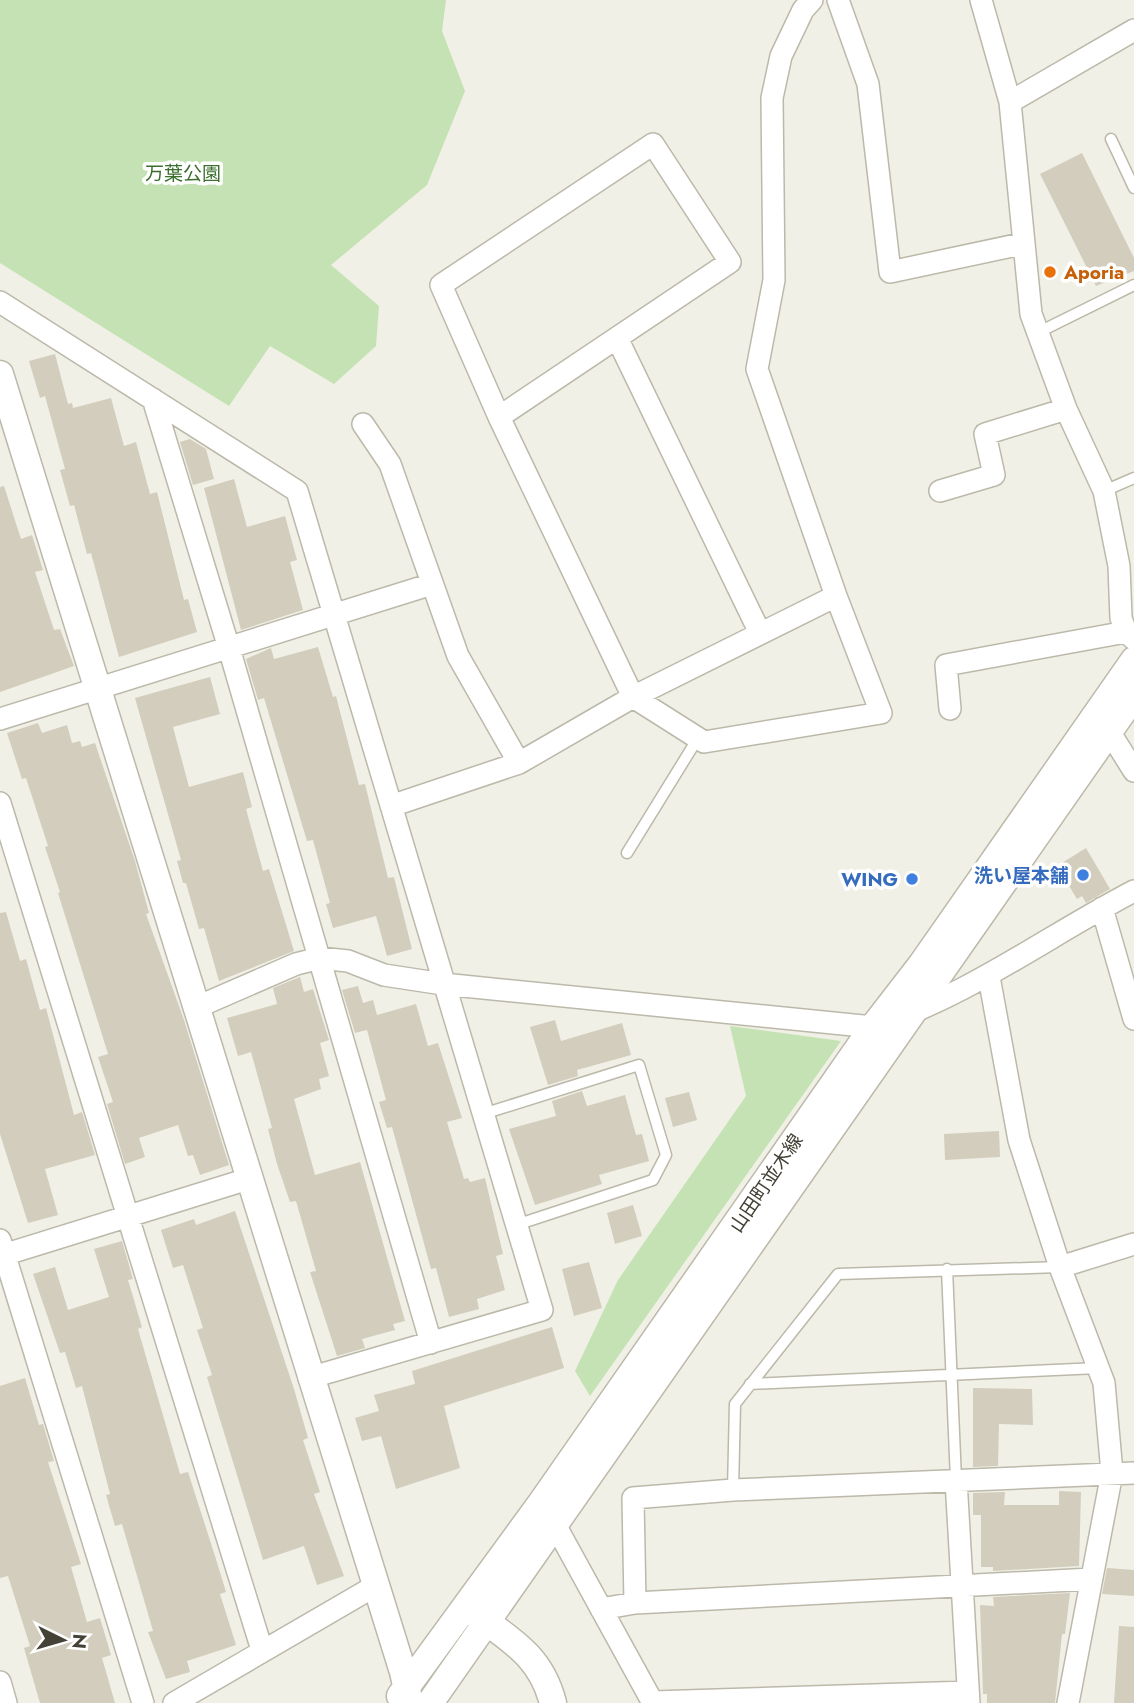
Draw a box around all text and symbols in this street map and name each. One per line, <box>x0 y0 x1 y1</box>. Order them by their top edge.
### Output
park label: 万葉公園 <box>145 160 221 187</box>
place label: Aporia <box>1063 259 1124 286</box>
marker: Aporia <box>1042 264 1058 280</box>
place label: 洗い屋本舗 <box>974 862 1069 889</box>
place label: WING <box>841 866 898 893</box>
marker: 洗い屋本舗 <box>1075 867 1091 883</box>
marker: WING <box>904 871 920 887</box>
street label: 山田町並木線 <box>723 1128 809 1238</box>
north arrow <box>28 1605 98 1675</box>
text: N <box>65 1633 94 1650</box>

